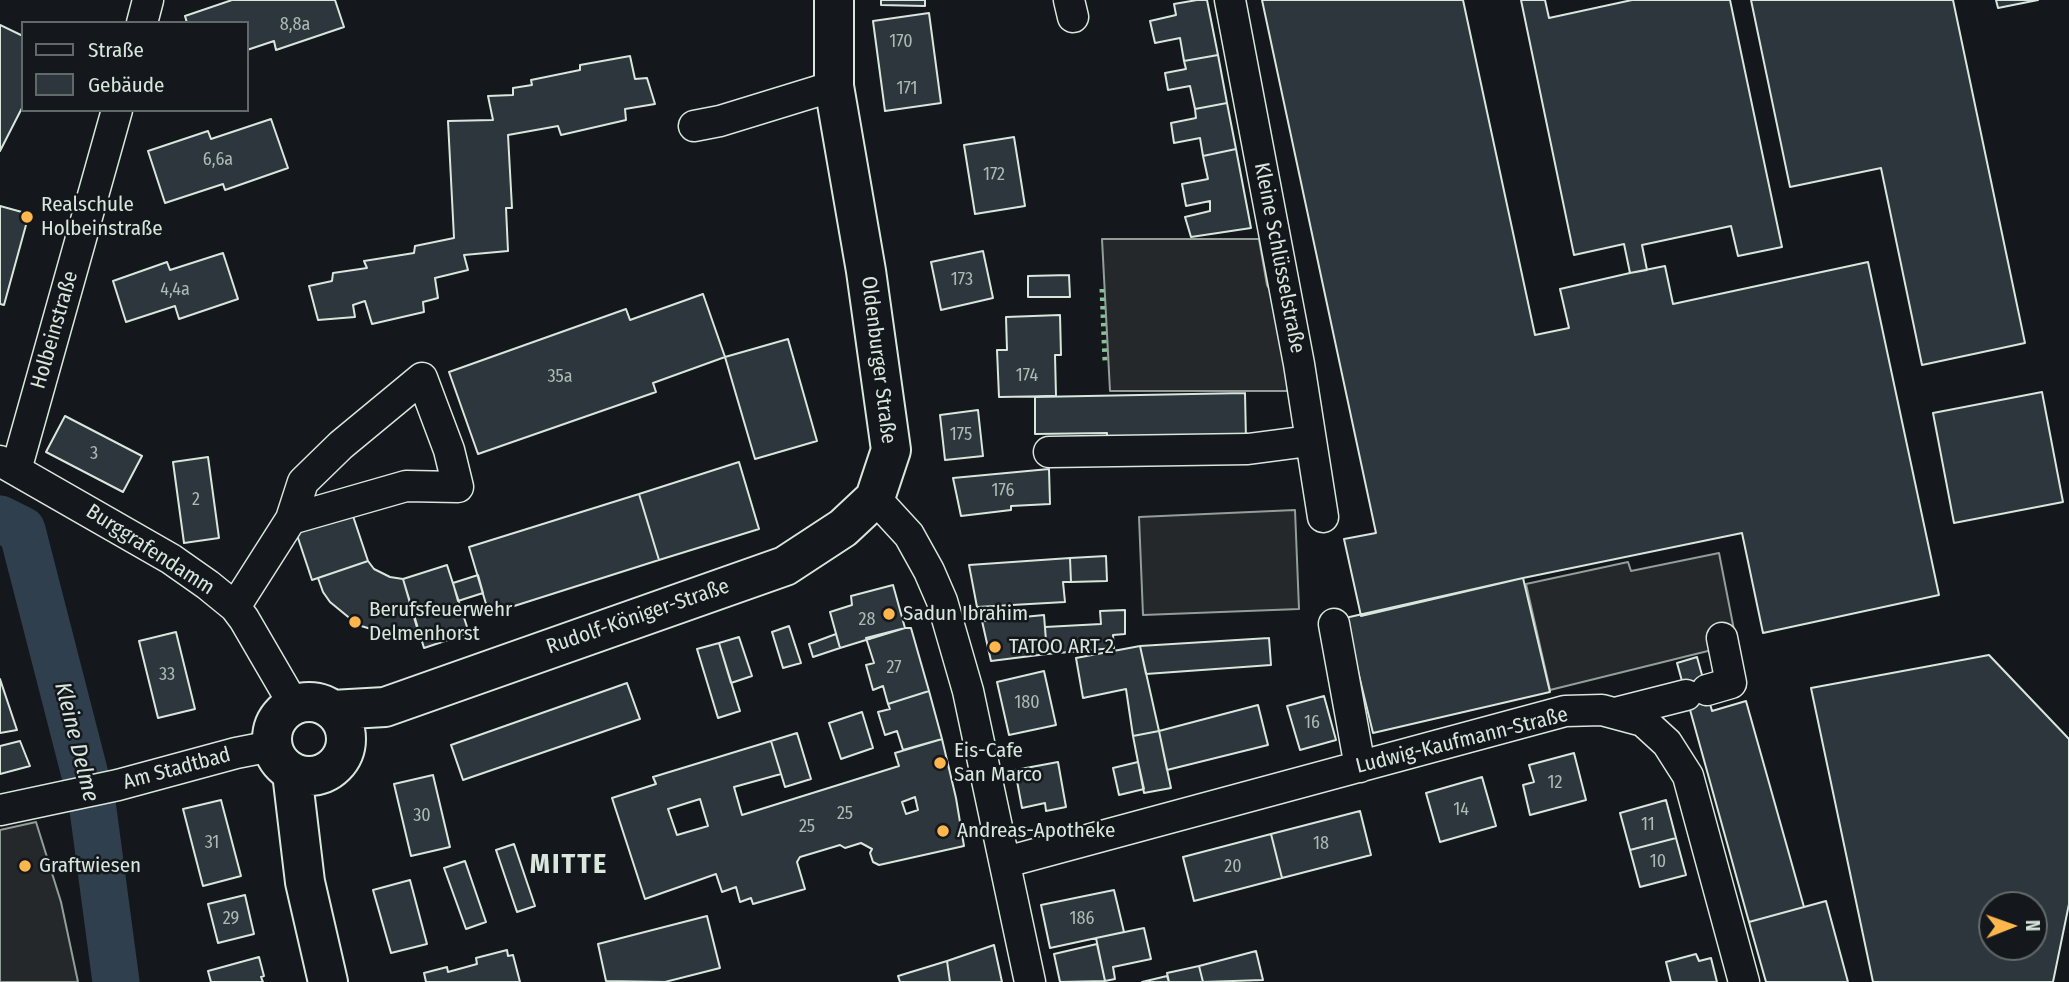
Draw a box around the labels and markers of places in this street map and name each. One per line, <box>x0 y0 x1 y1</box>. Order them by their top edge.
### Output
place label: Realschule Holbeinstraße <box>41 192 163 242</box>
marker: Realschule Holbeinstraße <box>19 209 35 225</box>
place label: Berufsfeuerwehr Delmenhorst <box>369 597 512 647</box>
place label: Sadun Ibrahim <box>903 601 1028 627</box>
marker: Sadun Ibrahim <box>881 606 897 622</box>
marker: Berufsfeuerwehr Delmenhorst <box>347 614 363 630</box>
place label: TATOO ART 2 <box>1009 634 1114 660</box>
marker: TATOO ART 2 <box>987 639 1003 655</box>
place label: Eis-Cafe San Marco <box>954 738 1042 788</box>
marker: Eis-Cafe San Marco <box>932 755 948 771</box>
place label: Andreas-Apotheke <box>957 818 1115 844</box>
marker: Andreas-Apotheke <box>935 823 951 839</box>
place label: Graftwiesen <box>39 853 141 879</box>
marker: Graftwiesen <box>17 858 33 874</box>

